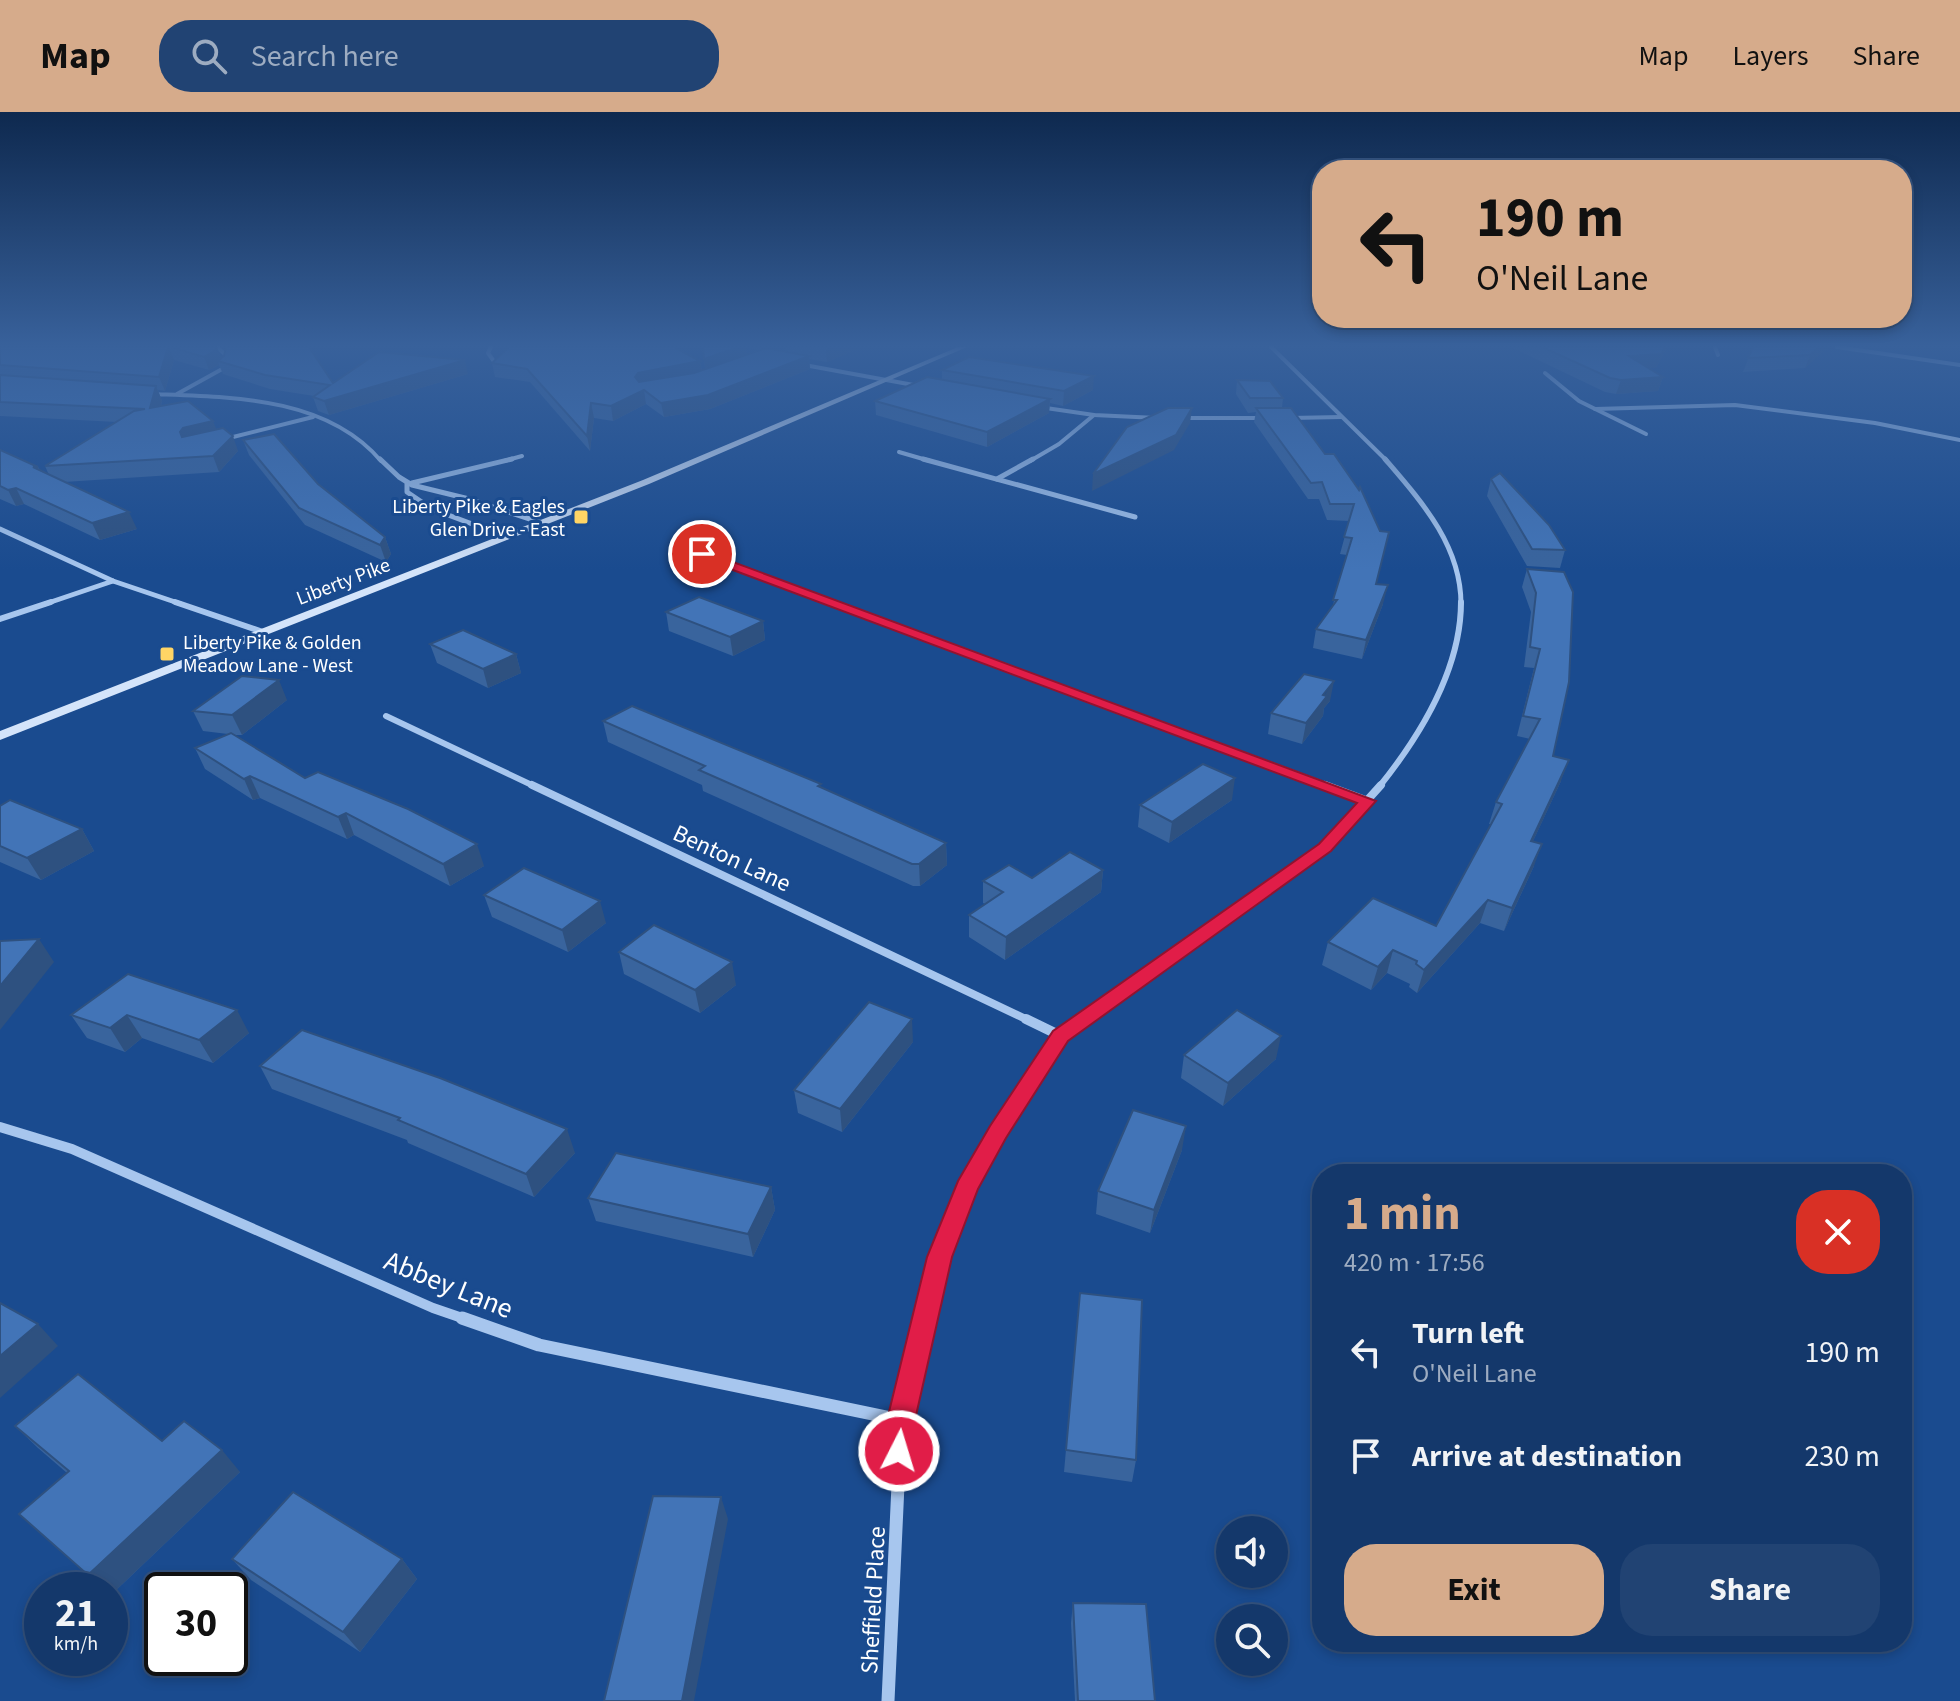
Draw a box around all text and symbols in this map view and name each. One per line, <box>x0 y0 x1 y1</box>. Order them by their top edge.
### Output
search box <box>159 20 719 92</box>
text: Map <box>40 29 111 83</box>
icon: search <box>187 34 231 78</box>
text: Search here <box>251 35 399 78</box>
text: Map <box>1638 36 1688 76</box>
text: Layers <box>1732 36 1808 76</box>
text: Share <box>1852 36 1920 76</box>
text: 190 m <box>1476 179 1624 258</box>
icon: left <box>1344 192 1448 296</box>
text: O'Neil Lane <box>1476 253 1648 304</box>
place label: Liberty Pike & Eagles Glen Drive - East <box>392 493 565 544</box>
marker: Liberty Pike & Eagles Glen Drive - East <box>572 508 590 526</box>
pin <box>668 520 736 588</box>
icon: arrive <box>680 532 724 576</box>
street label: Liberty Pike <box>292 551 394 613</box>
place label: Liberty Pike & Golden Meadow Lane - West <box>183 629 362 680</box>
marker: Liberty Pike & Golden Meadow Lane - West <box>158 645 176 663</box>
street label: Benton Lane <box>667 816 797 901</box>
text: 1 min <box>1344 1180 1461 1248</box>
button: close <box>1796 1190 1880 1274</box>
street label: Abbey Lane <box>378 1241 519 1329</box>
text: 420 m · 17:56 <box>1344 1244 1485 1281</box>
text: Turn left <box>1412 1312 1524 1355</box>
icon: left <box>1344 1330 1388 1374</box>
text: 190 m <box>1804 1331 1880 1374</box>
text: O'Neil Lane <box>1412 1355 1537 1392</box>
position arrow <box>857 1409 941 1493</box>
icon: arrive <box>1344 1434 1388 1478</box>
text: Arrive at destination <box>1412 1435 1682 1478</box>
text: 230 m <box>1804 1435 1880 1478</box>
map controls <box>1216 1516 1288 1676</box>
button: sound <box>1216 1516 1288 1588</box>
street label: Sheffield Place <box>852 1525 895 1675</box>
button: Exit <box>1344 1544 1604 1636</box>
button: Share <box>1620 1544 1880 1636</box>
speed limit sign: 30 <box>144 1572 248 1676</box>
text: 21 <box>55 1585 97 1642</box>
button: search <box>1216 1604 1288 1676</box>
text: km/h <box>54 1630 98 1658</box>

